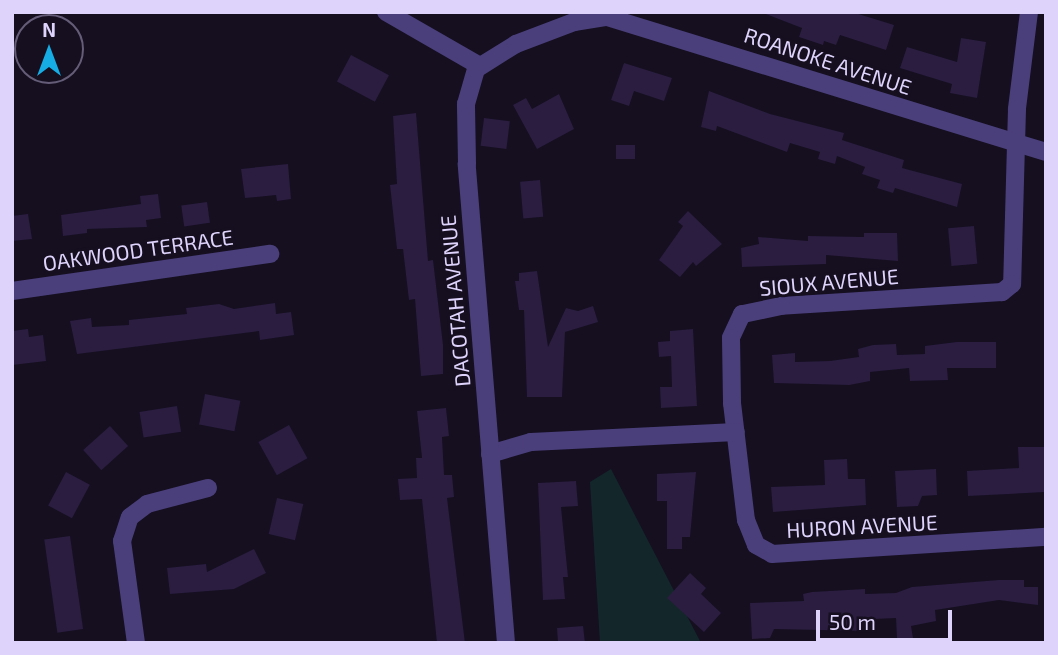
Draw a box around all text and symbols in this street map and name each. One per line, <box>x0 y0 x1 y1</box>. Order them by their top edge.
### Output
north arrow <box>14 14 84 84</box>
text: N <box>42 18 56 41</box>
street label: ROANOKE AVENUE <box>741 22 915 100</box>
street label: DACOTAH AVENUE <box>435 214 475 388</box>
street label: OAKWOOD TERRACE <box>41 224 235 276</box>
street label: SIOUX AVENUE <box>758 263 900 301</box>
street label: HURON AVENUE <box>785 509 939 543</box>
scale bar <box>820 596 956 640</box>
text: 50 m <box>829 609 876 634</box>

